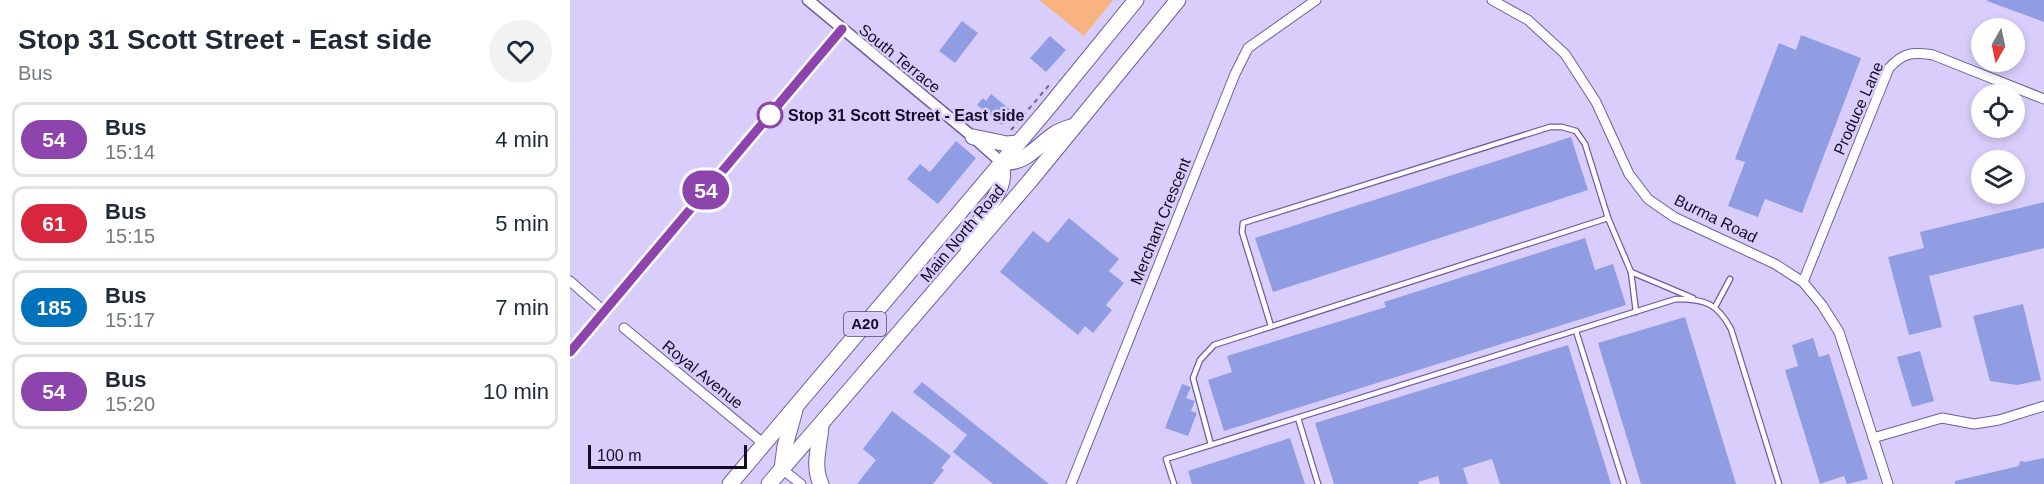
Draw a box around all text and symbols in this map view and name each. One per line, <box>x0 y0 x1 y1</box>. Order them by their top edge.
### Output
north arrow <box>1971 18 2025 72</box>
map controls <box>1971 18 2025 204</box>
button: heart <box>489 20 552 83</box>
street label: South Terrace <box>856 21 944 96</box>
text: Stop 31 Scott Street - East side <box>18 24 432 55</box>
street label: Produce Lane <box>1830 59 1887 157</box>
text: Bus <box>18 62 52 84</box>
button: locate <box>1971 84 2025 138</box>
marker: Stop 31 Scott Street - East side <box>757 102 783 128</box>
place label: Stop 31 Scott Street - East side <box>788 107 1025 124</box>
text: Bus <box>105 115 147 140</box>
text: 4 min <box>495 127 549 152</box>
text: 54 <box>42 128 66 151</box>
text: 15:14 <box>105 141 155 163</box>
button: layers <box>1971 150 2025 204</box>
street label: Merchant Crescent <box>1127 155 1194 287</box>
line badge: 54 <box>679 170 733 210</box>
text: 54 <box>694 179 718 202</box>
street label: Main North Road <box>917 182 1008 285</box>
street label: Burma Road <box>1672 191 1760 246</box>
text: Bus <box>105 199 147 224</box>
text: 5 min <box>495 211 549 236</box>
text: 61 <box>42 212 66 235</box>
text: 15:15 <box>105 225 155 247</box>
text: Bus <box>105 283 147 308</box>
text: 7 min <box>495 295 549 320</box>
text: 185 <box>36 296 72 319</box>
text: 15:17 <box>105 309 155 331</box>
road number: A20 <box>844 312 886 336</box>
street label: Royal Avenue <box>659 337 746 412</box>
text: Bus <box>105 367 147 392</box>
text: 10 min <box>483 379 549 404</box>
text: 54 <box>42 380 66 403</box>
text: 15:20 <box>105 393 155 415</box>
scale bar <box>588 442 747 470</box>
text: 100 m <box>597 447 641 464</box>

